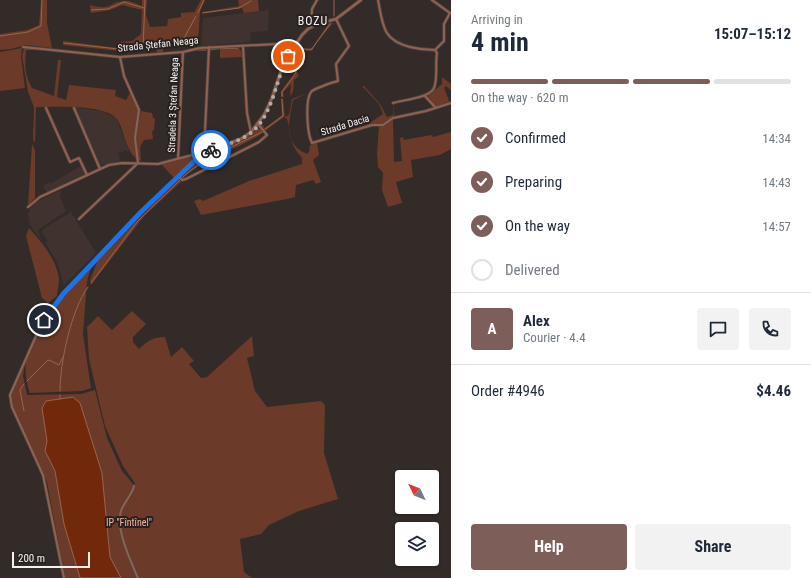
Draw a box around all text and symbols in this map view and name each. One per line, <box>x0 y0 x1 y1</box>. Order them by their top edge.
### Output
text: Arriving in <box>471 12 523 27</box>
district label: BOZU <box>298 14 328 28</box>
text: 15:07–15:12 <box>714 25 791 43</box>
text: 4 min <box>471 27 529 57</box>
street label: Strada Ștefan Neaga <box>117 34 199 55</box>
pin <box>271 39 305 73</box>
icon: bag <box>277 45 299 67</box>
street label: Stradela 3 Ștefan Neaga <box>166 57 181 153</box>
text: On the way · 620 m <box>471 90 568 105</box>
street label: Strada Dacia <box>319 112 371 138</box>
icon: check <box>471 127 493 149</box>
text: Confirmed <box>505 129 566 147</box>
courier <box>191 130 231 170</box>
text: 14:34 <box>762 131 791 146</box>
icon: bike <box>200 139 222 161</box>
icon: check <box>471 171 493 193</box>
text: Preparing <box>505 173 562 191</box>
text: 14:43 <box>762 175 791 190</box>
icon: check <box>471 215 493 237</box>
text: On the way <box>505 217 570 235</box>
text: 14:57 <box>762 219 791 234</box>
text: Delivered <box>505 261 560 279</box>
pin <box>27 303 61 337</box>
button: chat <box>697 308 739 350</box>
button: phone <box>749 308 791 350</box>
icon: home <box>33 309 55 331</box>
text: Alex <box>523 312 550 330</box>
text: A <box>488 320 496 338</box>
text: Courier · 4.4 <box>523 330 586 345</box>
text: Order #4946 <box>471 382 545 400</box>
text: $4.46 <box>756 382 791 400</box>
north arrow <box>395 470 439 514</box>
map controls <box>395 470 439 566</box>
park label: IP "Fîntînel" <box>106 517 152 528</box>
button: layers <box>395 522 439 566</box>
button: Help <box>471 524 627 570</box>
button: Share <box>635 524 791 570</box>
scale bar <box>12 550 90 569</box>
text: 200 m <box>18 552 45 565</box>

